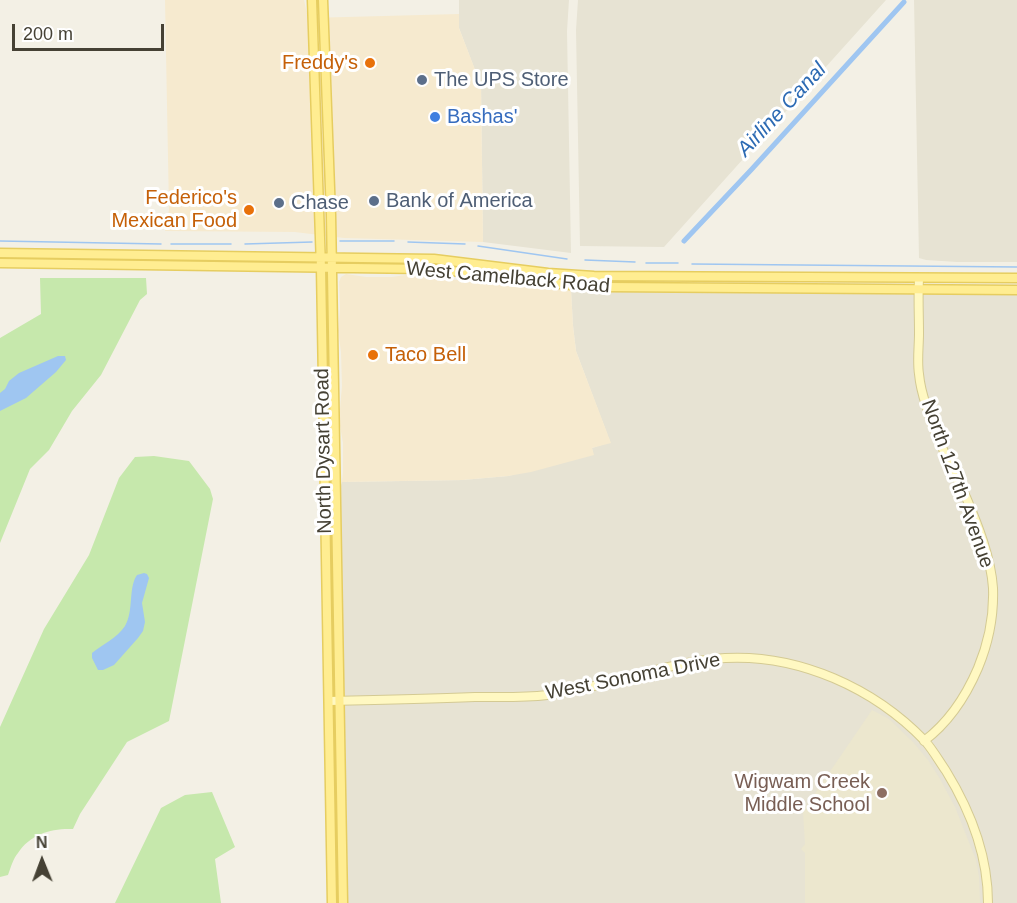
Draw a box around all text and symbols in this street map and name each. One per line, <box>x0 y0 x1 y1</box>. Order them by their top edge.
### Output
scale bar <box>15 12 166 50</box>
text: 200 m <box>23 24 73 44</box>
place label: Freddy's <box>282 51 358 75</box>
marker: Freddy's <box>363 56 377 70</box>
water label: Airline Canal <box>732 58 832 162</box>
place label: The UPS Store <box>434 68 569 92</box>
marker: The UPS Store <box>415 73 429 87</box>
place label: Bashas' <box>447 105 518 129</box>
marker: Bashas' <box>428 110 442 124</box>
place label: Federico's Mexican Food <box>111 186 237 233</box>
place label: Bank of America <box>386 189 533 213</box>
place label: Chase <box>291 191 349 215</box>
marker: Bank of America <box>367 194 381 208</box>
marker: Chase <box>272 196 286 210</box>
marker: Federico's Mexican Food <box>242 203 256 217</box>
street label: West Camelback Road <box>405 257 611 299</box>
place label: Taco Bell <box>385 343 466 367</box>
marker: Taco Bell <box>366 348 380 362</box>
street label: North Dysart Road <box>311 368 337 534</box>
street label: North 127th Avenue <box>915 396 999 572</box>
street label: West Sonoma Drive <box>544 648 722 706</box>
place label: Wigwam Creek Middle School <box>734 770 870 817</box>
marker: Wigwam Creek Middle School <box>875 786 889 800</box>
north arrow <box>12 831 72 891</box>
text: N <box>36 834 48 851</box>

